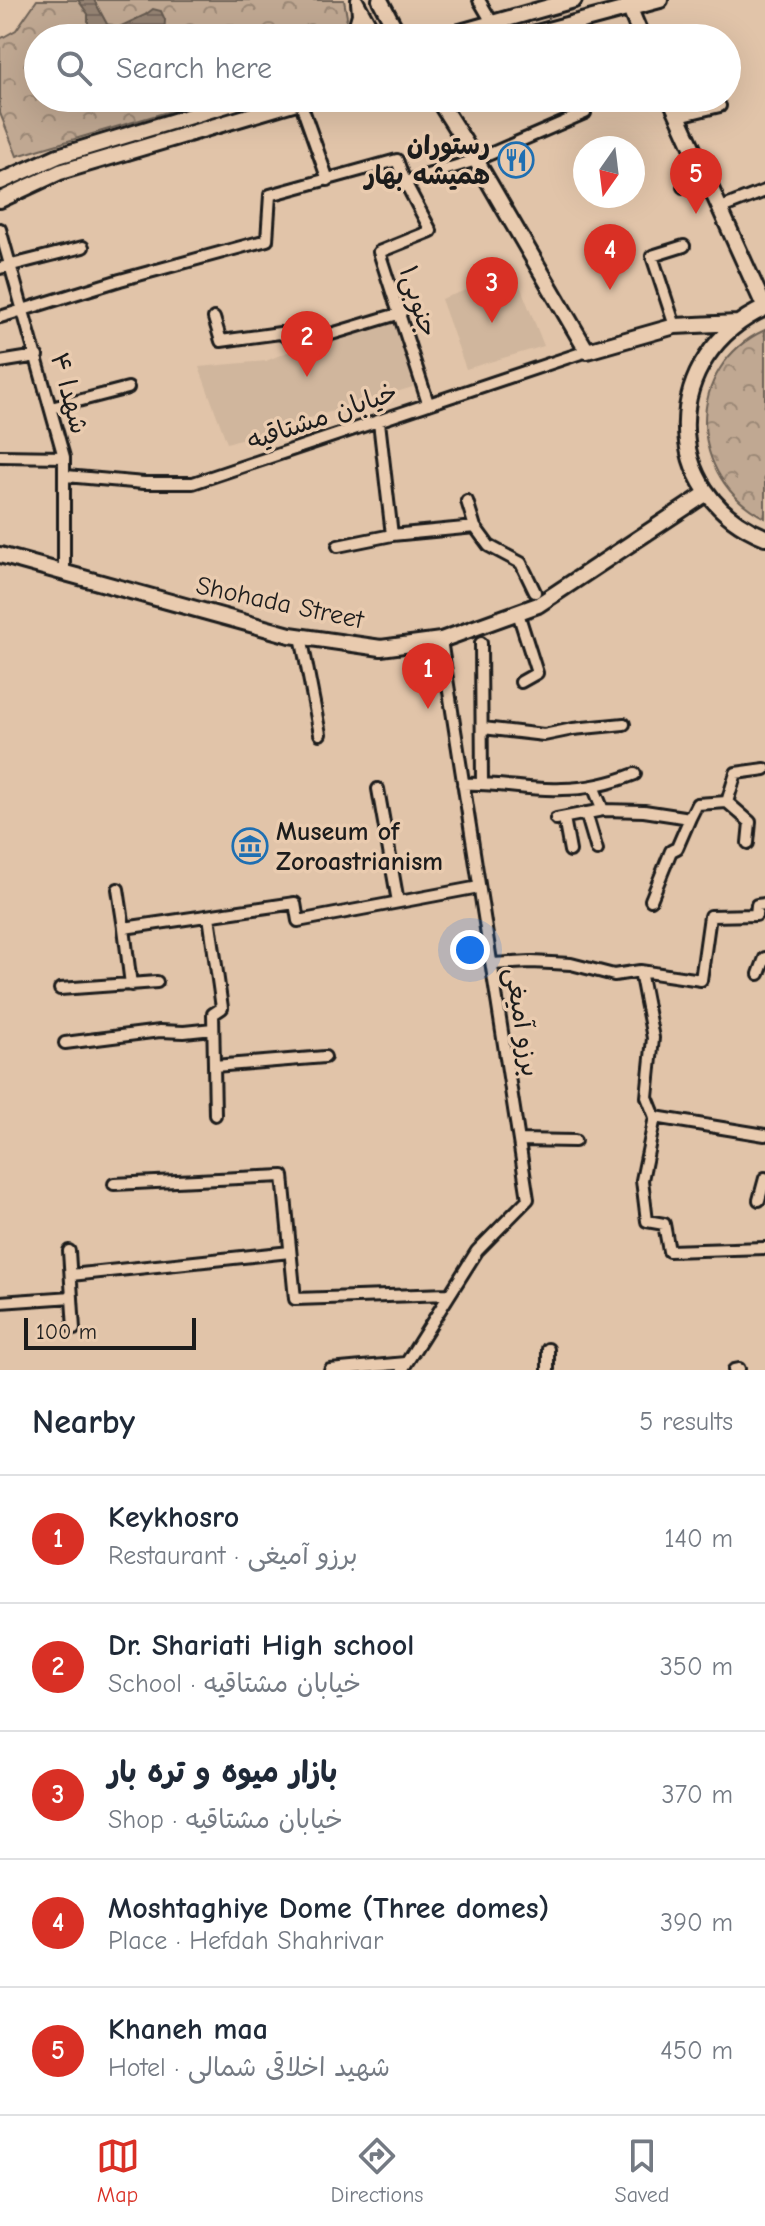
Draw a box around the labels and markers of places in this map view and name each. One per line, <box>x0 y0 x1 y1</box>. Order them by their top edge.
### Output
place label: رستوران همیشه بهار <box>363 131 490 191</box>
restaurant icon: رستوران همیشه بهار <box>497 141 535 179</box>
pin: 5 <box>670 148 722 214</box>
pin: 4 <box>584 224 636 290</box>
pin: 3 <box>466 257 518 323</box>
pin: 2 <box>281 311 333 377</box>
pin: 1 <box>402 643 454 709</box>
place label: Museum of Zoroastrianism <box>276 817 443 877</box>
museum icon: Museum of Zoroastrianism <box>231 827 269 865</box>

